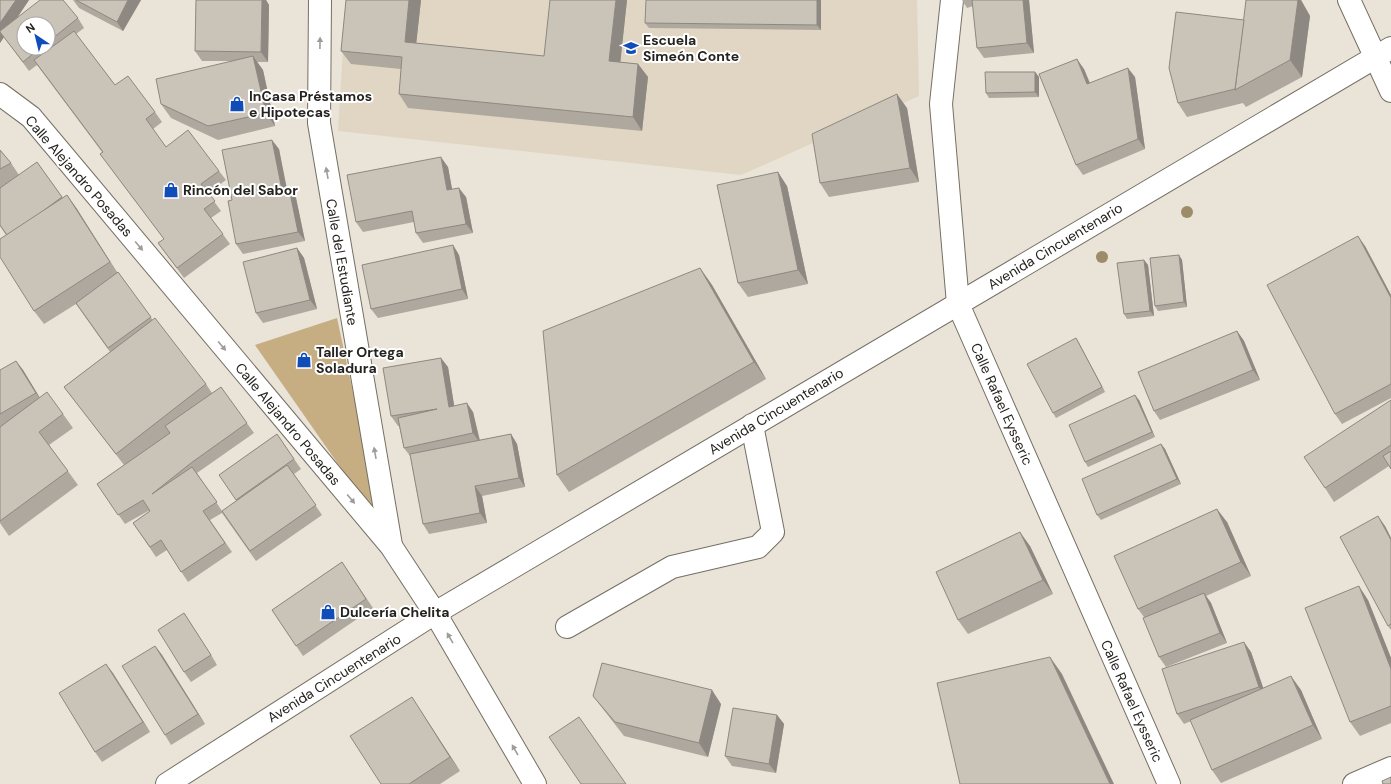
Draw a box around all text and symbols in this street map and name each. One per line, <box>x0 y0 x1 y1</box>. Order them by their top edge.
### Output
north arrow <box>16 16 56 56</box>
text: N <box>23 20 38 36</box>
place label: Escuela Simeón Conte <box>643 31 739 65</box>
one-way arrow <box>317 36 323 49</box>
school or university icon: Escuela Simeón Conte <box>622 39 640 57</box>
place label: InCasa Préstamos e Hipotecas <box>249 87 372 121</box>
shop icon: InCasa Préstamos e Hipotecas <box>228 95 246 113</box>
street label: Calle Alejandro Posadas <box>21 112 137 240</box>
one-way arrow <box>324 167 330 179</box>
shop icon: Rincón del Sabor <box>162 181 180 199</box>
place label: Rincón del Sabor <box>183 181 298 199</box>
street label: Calle del Estudiante <box>322 197 362 327</box>
street label: Avenida Cincuentenario <box>984 199 1126 293</box>
one-way arrow <box>134 241 143 252</box>
street label: Calle Rafael Eysseric <box>967 340 1037 468</box>
one-way arrow <box>218 341 227 351</box>
place label: Taller Ortega Soladura <box>316 343 404 377</box>
shop icon: Taller Ortega Soladura <box>295 351 313 369</box>
street label: Calle Alejandro Posadas <box>231 359 345 489</box>
street label: Avenida Cincuentenario <box>705 364 847 458</box>
one-way arrow <box>371 447 377 459</box>
one-way arrow <box>347 494 356 504</box>
shop icon: Dulcería Chelita <box>319 603 337 621</box>
place label: Dulcería Chelita <box>340 603 449 621</box>
street label: Avenida Cincuentenario <box>264 629 404 727</box>
one-way arrow <box>446 632 453 644</box>
street label: Calle Rafael Eysseric <box>1097 637 1167 765</box>
one-way arrow <box>512 744 519 756</box>

